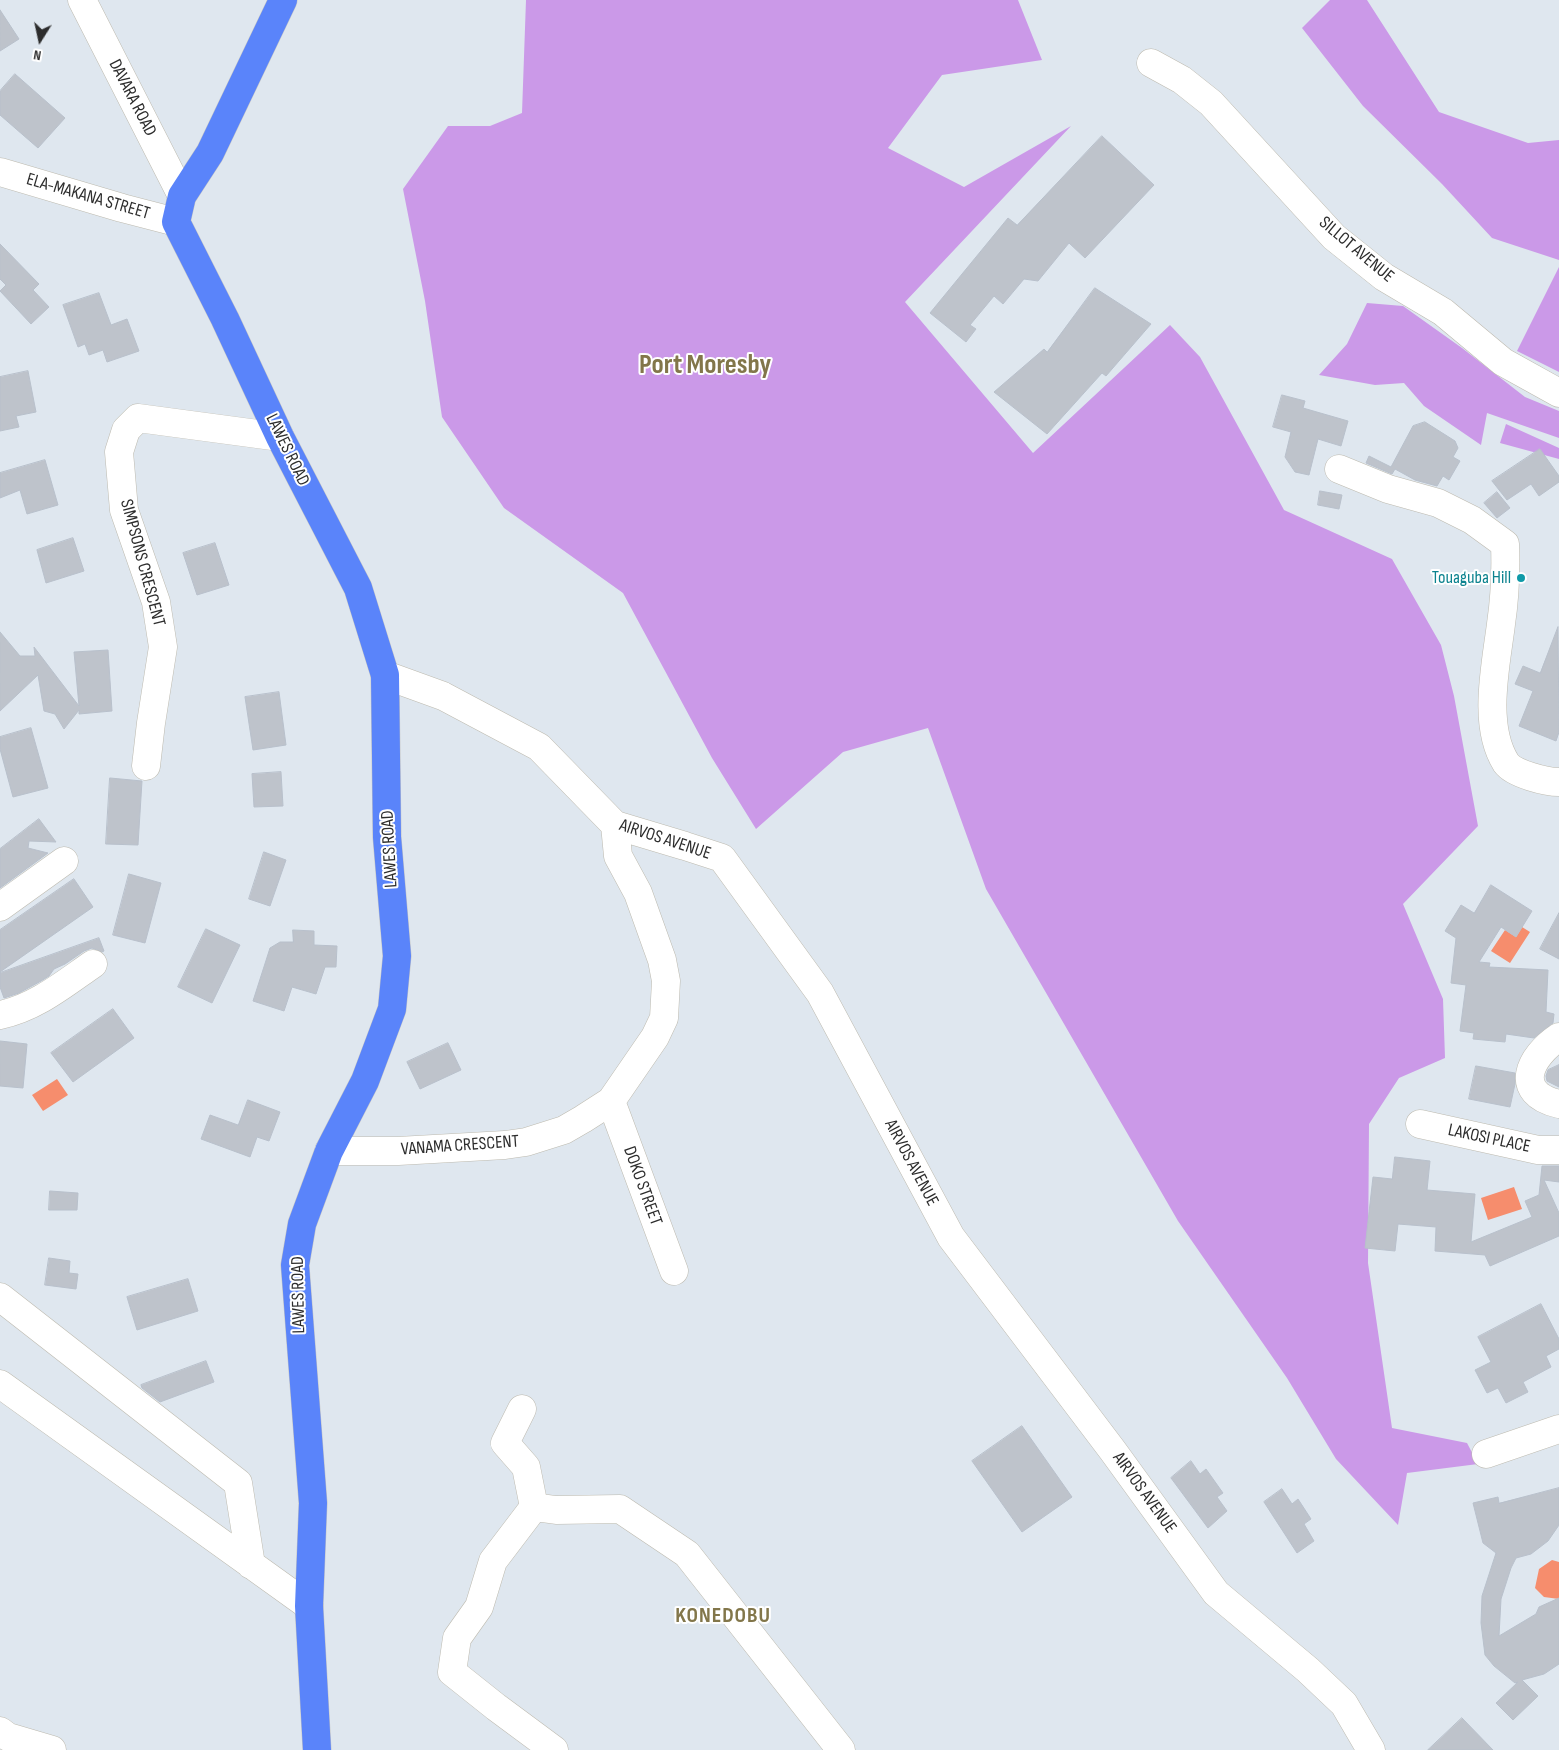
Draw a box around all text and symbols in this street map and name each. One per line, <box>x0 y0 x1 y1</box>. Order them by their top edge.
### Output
north arrow <box>15 15 65 65</box>
text: N <box>32 46 42 64</box>
street label: DAVARA ROAD <box>103 56 161 140</box>
street label: ELA-MAKANA STREET <box>24 169 152 225</box>
street label: SILLOT AVENUE <box>1314 212 1398 288</box>
district label: Port Moresby <box>639 349 771 383</box>
street label: LAWES ROAD <box>260 410 314 490</box>
street label: SIMPSONS CRESCENT <box>115 497 169 629</box>
place label: Touaguba Hill <box>1432 567 1511 589</box>
marker: Touaguba Hill <box>1515 572 1527 584</box>
street label: LAWES ROAD <box>377 810 403 888</box>
street label: AIRVOS AVENUE <box>616 815 714 865</box>
street label: AIRVOS AVENUE <box>879 1116 943 1210</box>
street label: LAKOSI PLACE <box>1446 1120 1532 1158</box>
street label: VANAMA CRESCENT <box>400 1131 520 1161</box>
street label: DOKO STREET <box>618 1143 666 1229</box>
street label: LAWES ROAD <box>288 1256 310 1334</box>
street label: AIRVOS AVENUE <box>1107 1448 1181 1538</box>
district label: KONEDOBU <box>674 1603 772 1629</box>

